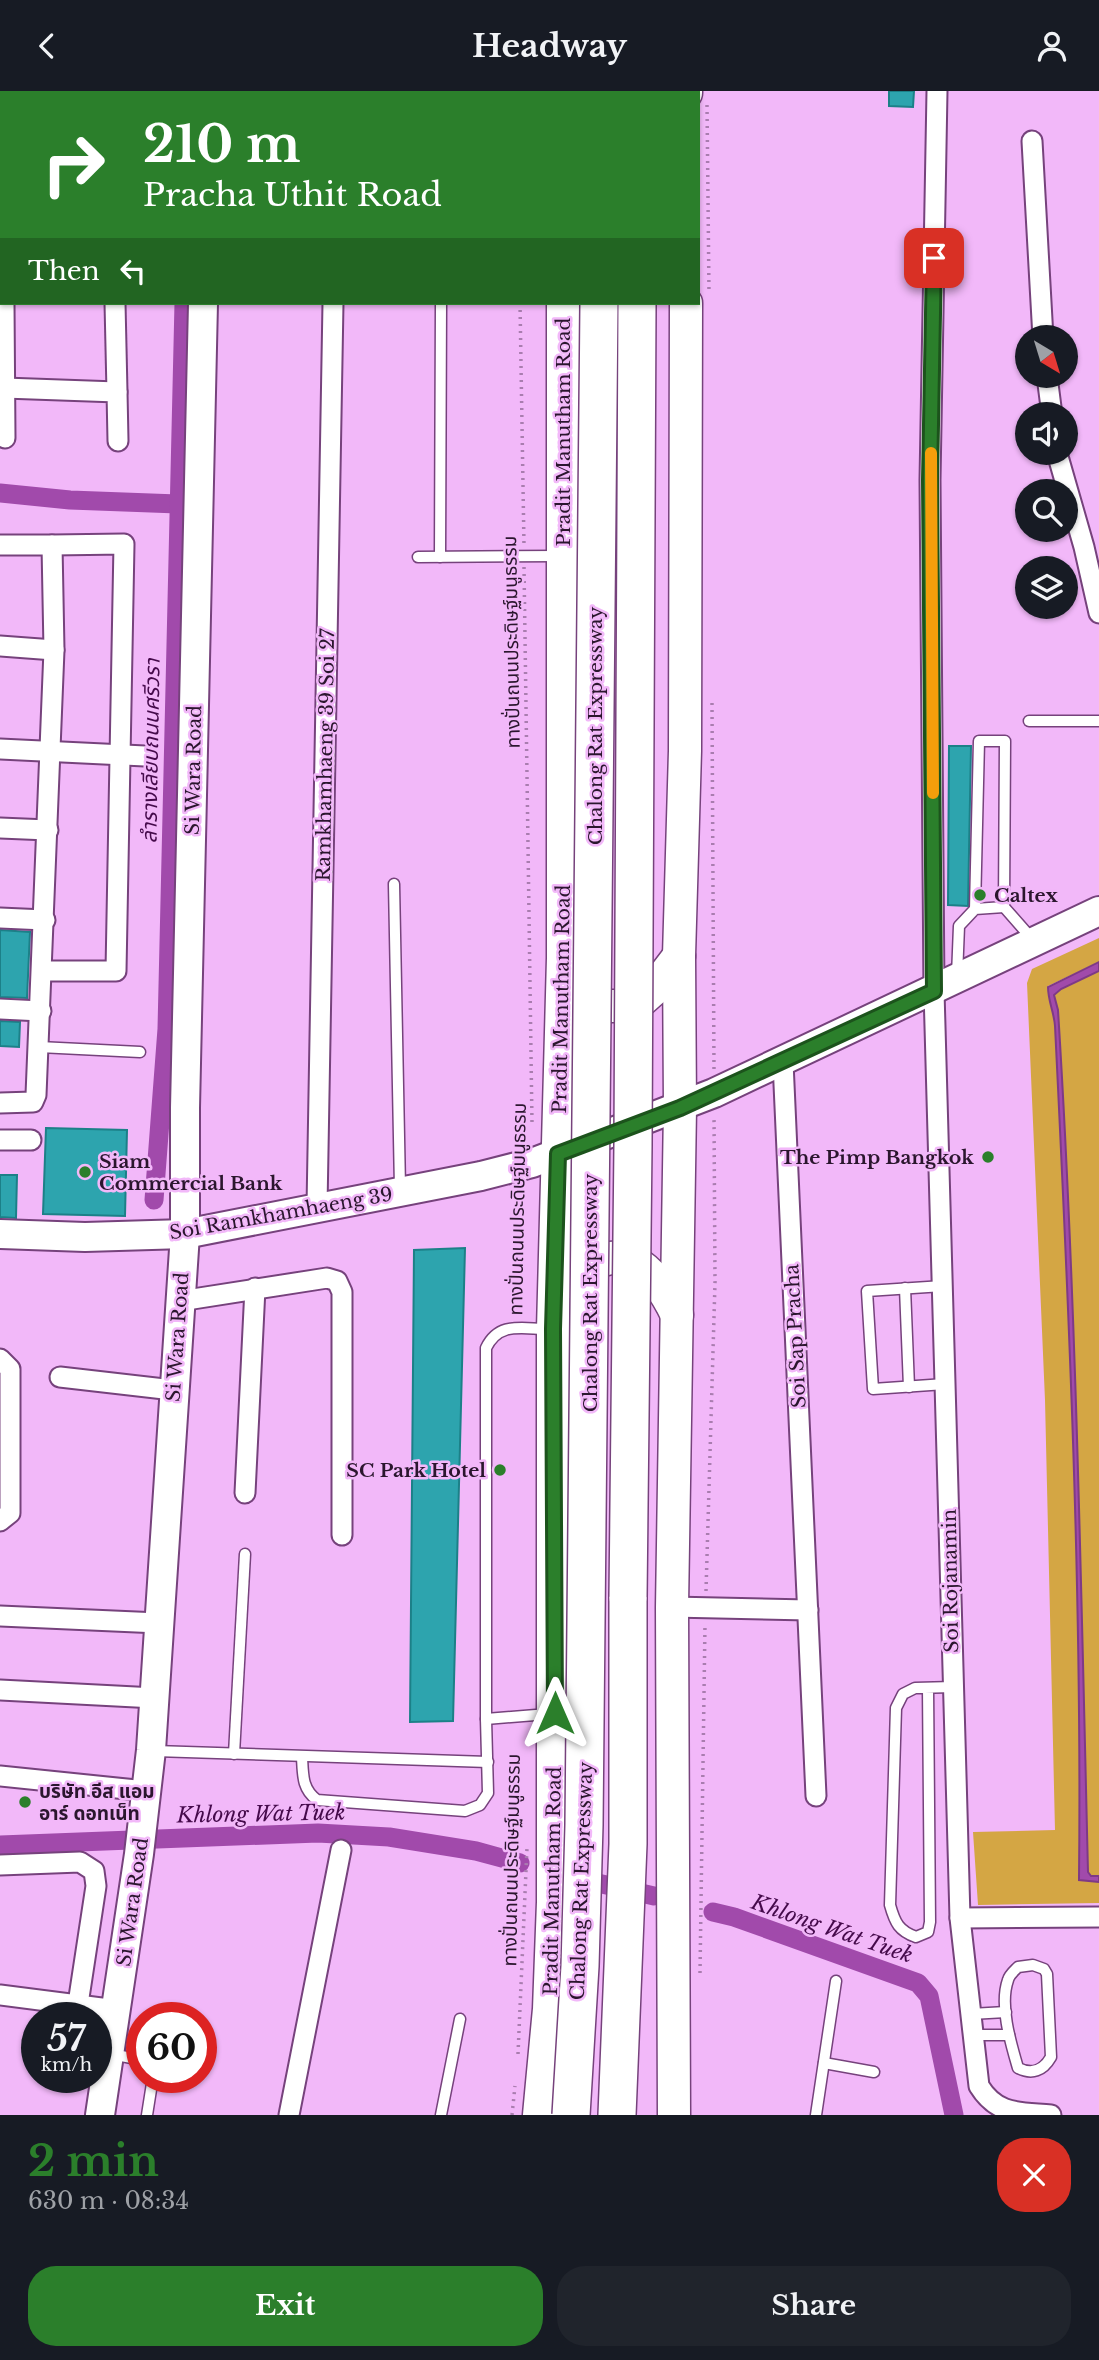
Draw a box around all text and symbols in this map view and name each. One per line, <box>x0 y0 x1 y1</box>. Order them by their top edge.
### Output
text: Headway <box>472 26 627 66</box>
icon: back <box>28 27 66 65</box>
icon: person <box>1033 27 1071 65</box>
text: 210 m <box>143 114 301 175</box>
icon: right <box>28 119 119 210</box>
text: Pracha Uthit Road <box>143 175 442 215</box>
pin <box>904 228 964 288</box>
icon: arrive <box>915 239 953 277</box>
icon: left <box>114 252 152 290</box>
text: Then <box>28 255 100 287</box>
street label: Pradit Manutham Road <box>552 317 575 546</box>
north arrow <box>1015 325 1078 389</box>
map controls <box>1015 325 1078 619</box>
button: sound <box>1015 402 1078 465</box>
button: search <box>1015 479 1078 542</box>
street label: ทางปั่นถนนประดิษฐ์มนูธรรม <box>497 535 526 749</box>
button: layers <box>1015 556 1078 619</box>
street label: Chalong Rat Expressway <box>584 607 607 845</box>
street label: Ramkhamhaeng 39 Soi 27 <box>312 628 339 882</box>
water label: ลำรางเลียบถนนศรีวรา <box>136 657 166 844</box>
street label: Si Wara Road <box>181 705 206 835</box>
street label: Pradit Manutham Road <box>548 884 575 1114</box>
place label: Caltex <box>994 884 1058 907</box>
marker: Caltex <box>972 887 988 903</box>
street label: ทางปั่นถนนประดิษฐ์มนูธรรม <box>503 1102 532 1316</box>
place label: The Pimp Bangkok <box>780 1146 974 1169</box>
marker: The Pimp Bangkok <box>980 1149 996 1165</box>
place label: Siam Commercial Bank <box>99 1150 283 1195</box>
marker: Siam Commercial Bank <box>77 1164 93 1180</box>
street label: Chalong Rat Expressway <box>579 1174 602 1412</box>
street label: Soi Ramkhamhaeng 39 <box>168 1183 395 1244</box>
street label: Soi Sap Pracha <box>780 1263 811 1409</box>
street label: Si Wara Road <box>161 1271 194 1403</box>
place label: SC Park Hotel <box>346 1459 486 1482</box>
marker: SC Park Hotel <box>492 1462 508 1478</box>
street label: Soi Rojanamin <box>938 1509 963 1653</box>
position arrow <box>518 1676 592 1750</box>
street label: ทางปั่นถนนประดิษฐ์มนูธรรม <box>497 1753 526 1967</box>
street label: Chalong Rat Expressway <box>566 1761 597 2001</box>
street label: Pradit Manutham Road <box>539 1766 566 1996</box>
place label: บริษัท อีส แอม อาร์ ดอทเน็ท <box>39 1780 154 1825</box>
marker: บริษัท อีส แอม อาร์ ดอทเน็ท <box>17 1794 33 1810</box>
water label: Khlong Wat Tuek <box>175 1800 346 1828</box>
street label: Si Wara Road <box>112 1836 153 1968</box>
water label: Khlong Wat Tuek <box>747 1889 916 1969</box>
speed limit sign: 60 <box>126 2002 217 2093</box>
text: 57 <box>47 2017 86 2060</box>
text: km/h <box>41 2054 92 2076</box>
text: 2 min <box>28 2135 159 2187</box>
button: close <box>997 2138 1071 2212</box>
text: 630 m · 08:34 <box>28 2187 189 2215</box>
button: Exit <box>28 2266 543 2346</box>
button: Share <box>557 2266 1071 2346</box>

